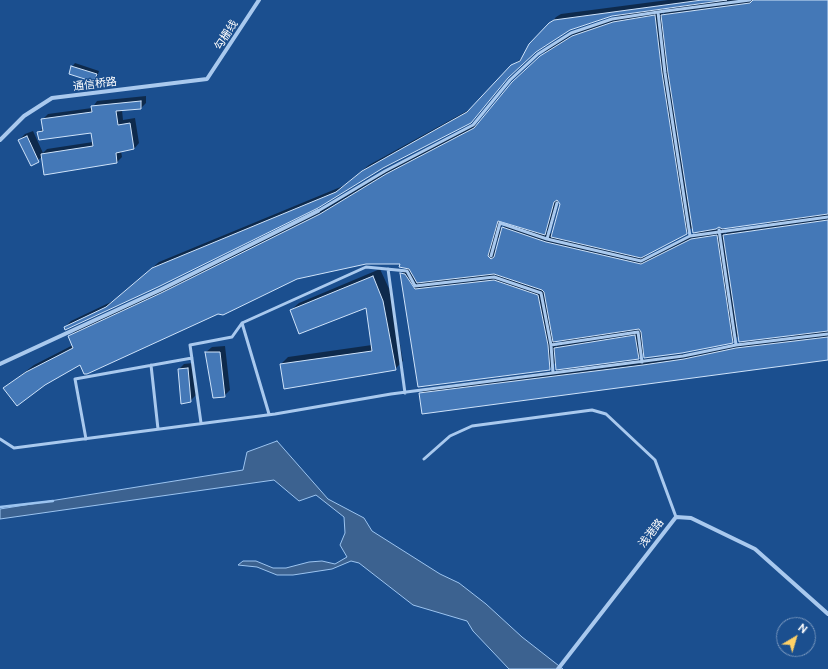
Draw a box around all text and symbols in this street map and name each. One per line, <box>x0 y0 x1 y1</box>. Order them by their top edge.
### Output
street label: 勾栅线 <box>211 18 241 52</box>
street label: 通信桥路 <box>72 75 118 93</box>
street label: 浅港路 <box>636 516 666 550</box>
north arrow <box>776 617 816 657</box>
text: N <box>796 621 810 636</box>

